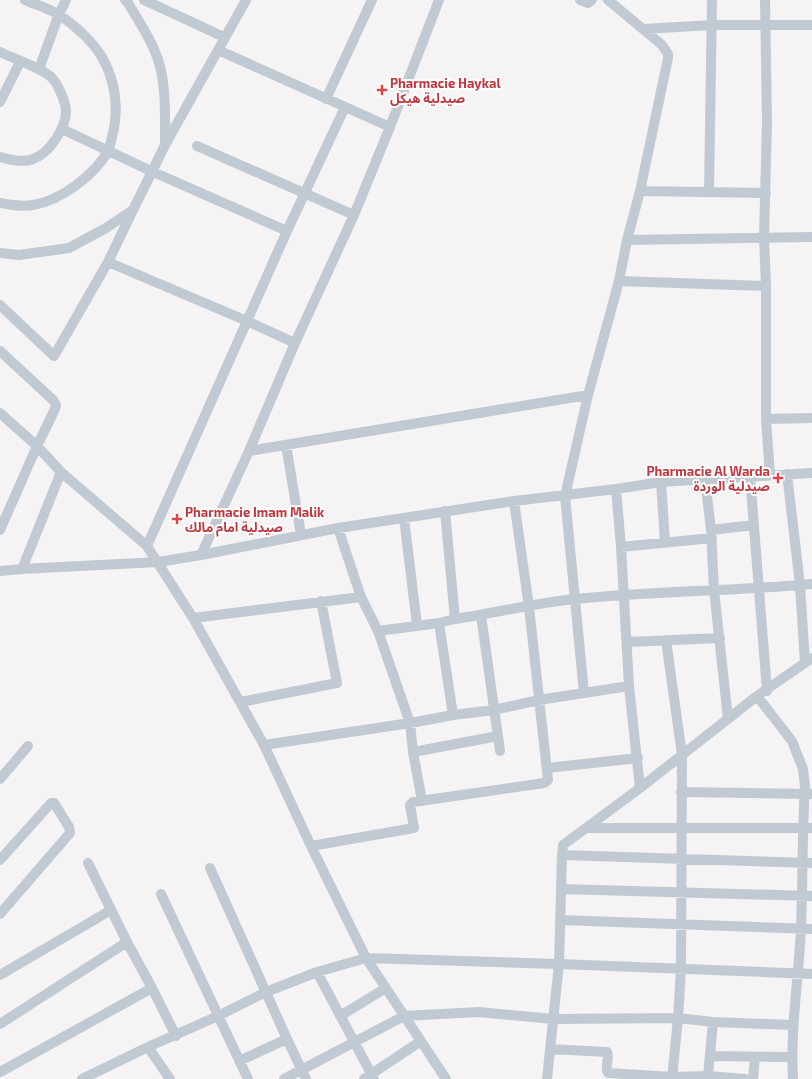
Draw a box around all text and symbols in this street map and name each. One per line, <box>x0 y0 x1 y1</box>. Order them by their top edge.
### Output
place label: Pharmacie Haykal صيدلية هيكل <box>390 75 501 106</box>
marker: Pharmacie Haykal صيدلية هيكل <box>377 85 387 95</box>
place label: Pharmacie Al Warda صيدلية الوردة <box>647 463 770 494</box>
marker: Pharmacie Al Warda صيدلية الوردة <box>773 473 783 483</box>
place label: Pharmacie Imam Malik صيدلية امام مالك <box>185 504 325 537</box>
marker: Pharmacie Imam Malik صيدلية امام مالك <box>172 514 182 524</box>

